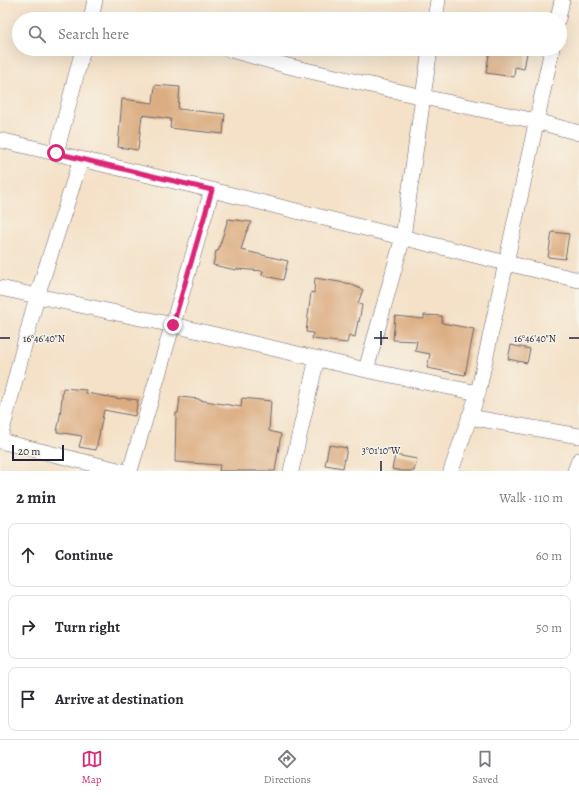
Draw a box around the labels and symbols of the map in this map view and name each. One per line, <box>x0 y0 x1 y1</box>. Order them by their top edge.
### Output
route start <box>47 144 65 162</box>
route end <box>164 316 182 334</box>
text: 16°46'40"N <box>23 332 65 345</box>
text: 16°46'40"N <box>514 332 556 345</box>
scale bar <box>12 443 64 462</box>
text: 3°01'10"W <box>362 444 401 457</box>

